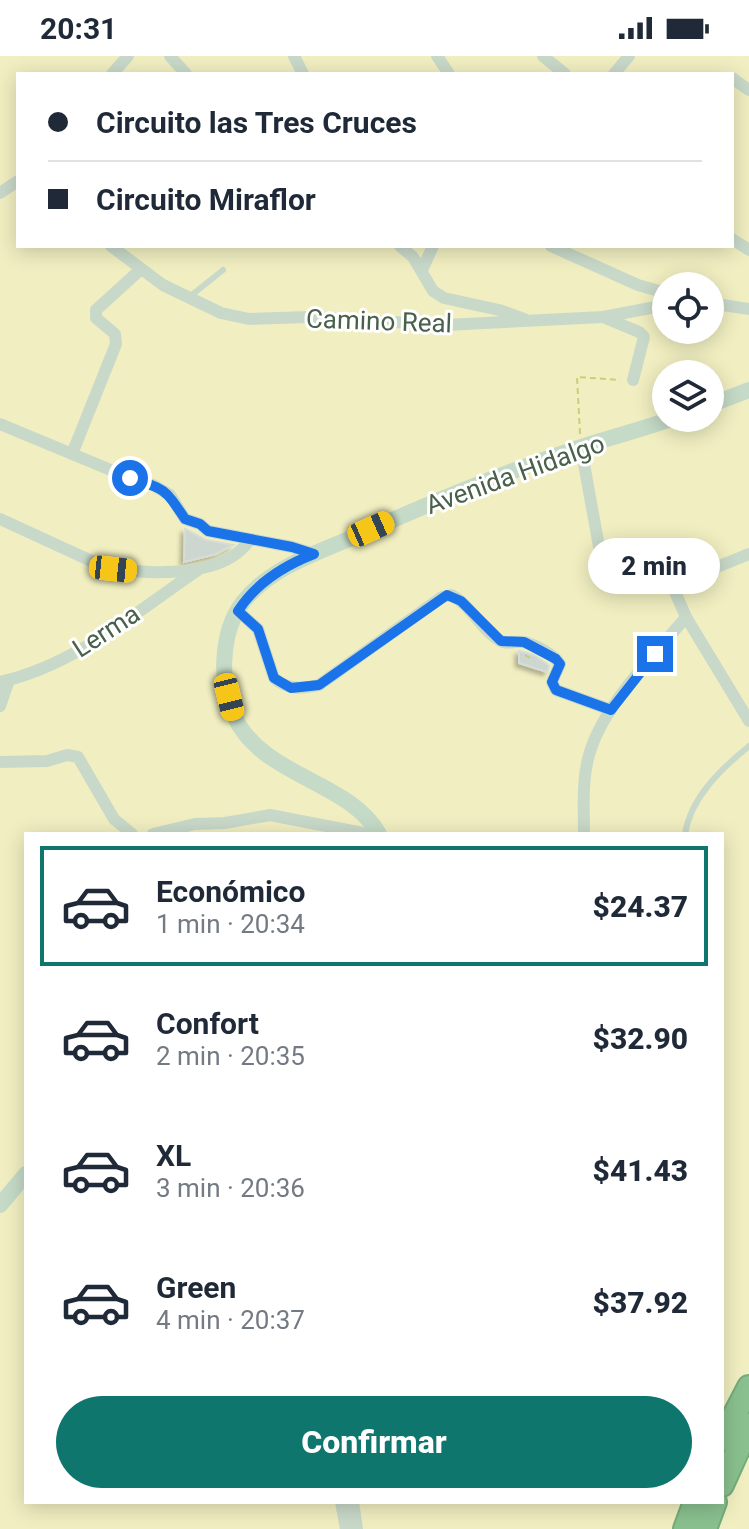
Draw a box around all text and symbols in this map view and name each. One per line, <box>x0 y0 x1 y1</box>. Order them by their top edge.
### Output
text: 20:31 <box>40 11 117 46</box>
text: Circuito las Tres Cruces <box>96 105 417 140</box>
text: Circuito Miraflor <box>96 182 316 217</box>
map controls <box>652 272 724 432</box>
button: locate <box>652 272 724 344</box>
street label: Camino Real <box>305 303 453 339</box>
button: layers <box>652 360 724 432</box>
street label: Avenida Hidalgo <box>422 428 608 520</box>
route start <box>112 460 148 496</box>
car <box>344 508 398 550</box>
callout: 2 min <box>589 538 721 594</box>
text: 2 min <box>621 551 687 581</box>
car <box>88 555 138 583</box>
street label: Lerma <box>67 598 145 664</box>
route end <box>637 636 673 672</box>
car <box>212 671 246 723</box>
icon: car <box>60 870 132 942</box>
text: Económico <box>156 874 305 909</box>
text: $24.37 <box>593 889 688 924</box>
text: 1 min · 20:34 <box>156 909 305 939</box>
icon: car <box>60 1002 132 1074</box>
text: Confort <box>156 1006 259 1041</box>
text: $32.90 <box>593 1021 688 1056</box>
text: 2 min · 20:35 <box>156 1041 305 1071</box>
icon: car <box>60 1134 132 1206</box>
text: XL <box>156 1138 191 1173</box>
text: $41.43 <box>593 1153 688 1188</box>
text: 3 min · 20:36 <box>156 1173 305 1203</box>
icon: car <box>60 1266 132 1338</box>
text: Green <box>156 1270 236 1305</box>
text: $37.92 <box>593 1285 688 1320</box>
text: 4 min · 20:37 <box>156 1305 305 1335</box>
button: Confirmar <box>56 1396 692 1488</box>

